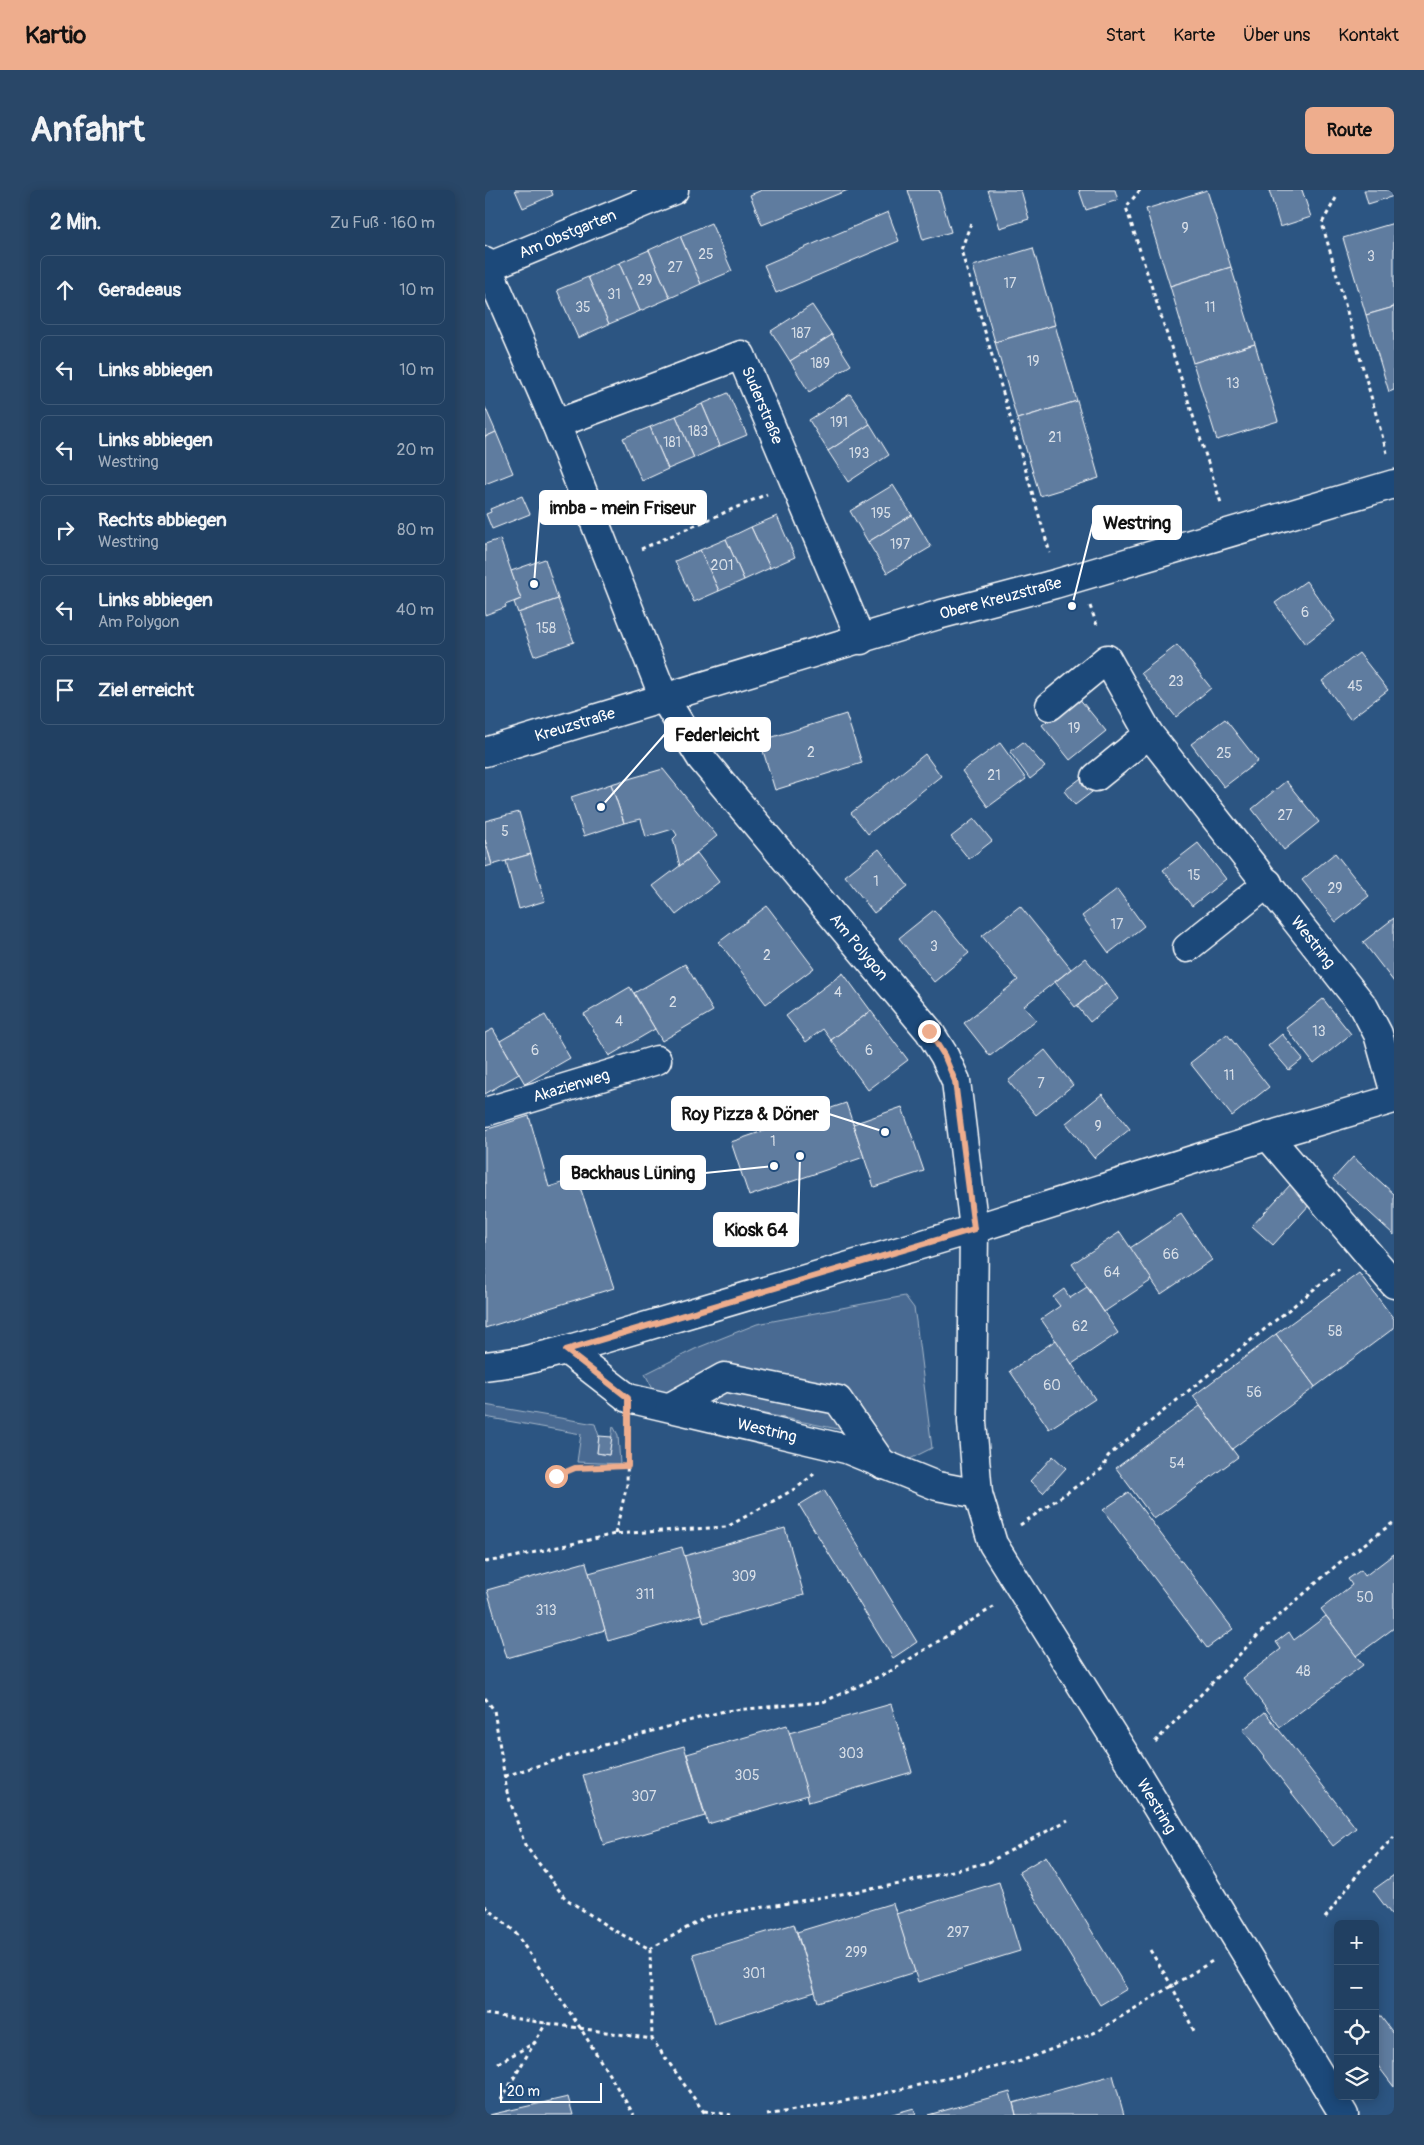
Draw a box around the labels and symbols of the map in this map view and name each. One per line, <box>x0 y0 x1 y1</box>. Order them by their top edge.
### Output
street label: Am Obstgarten <box>516 205 619 263</box>
house number: 9 <box>1181 220 1189 237</box>
house number: 25 <box>698 246 714 263</box>
house number: 3 <box>1367 248 1375 265</box>
house number: 27 <box>667 259 683 276</box>
house number: 29 <box>637 272 653 289</box>
house number: 17 <box>1004 275 1017 292</box>
house number: 31 <box>607 286 621 303</box>
house number: 35 <box>575 299 591 316</box>
house number: 11 <box>1205 299 1215 316</box>
house number: 187 <box>791 325 812 342</box>
house number: 19 <box>1027 353 1039 370</box>
house number: 189 <box>810 355 830 372</box>
street label: Suderstraße <box>737 363 787 447</box>
house number: 13 <box>1226 375 1240 392</box>
house number: 191 <box>830 414 848 431</box>
house number: 183 <box>688 423 708 440</box>
house number: 21 <box>1048 429 1062 446</box>
house number: 181 <box>663 434 681 451</box>
house number: 193 <box>849 445 869 462</box>
callout: imba - mein Friseur <box>540 491 706 524</box>
text: imba - mein Friseur <box>550 497 697 520</box>
house number: 195 <box>871 505 891 522</box>
callout: Westring <box>1093 506 1181 539</box>
text: Westring <box>1103 512 1171 535</box>
house number: 197 <box>890 536 911 553</box>
house number: 201 <box>711 557 733 574</box>
street label: Obere Kreuzstraße <box>937 573 1064 624</box>
house number: 6 <box>1301 604 1309 621</box>
house number: 158 <box>536 620 556 637</box>
house number: 23 <box>1168 673 1184 690</box>
house number: 45 <box>1347 678 1363 695</box>
street label: Kreuzstraße <box>532 703 618 746</box>
callout: Federleicht <box>665 718 770 751</box>
house number: 19 <box>1068 720 1080 737</box>
text: Federleicht <box>675 724 760 747</box>
house number: 2 <box>807 744 815 761</box>
house number: 25 <box>1216 745 1232 762</box>
house number: 21 <box>987 767 1001 784</box>
house number: 27 <box>1277 807 1293 824</box>
house number: 5 <box>501 823 509 840</box>
house number: 15 <box>1187 867 1201 884</box>
house number: 1 <box>873 873 879 890</box>
house number: 29 <box>1327 880 1343 897</box>
street label: Am Polygon <box>825 909 893 985</box>
street label: Westring <box>1286 912 1340 972</box>
house number: 17 <box>1111 916 1124 933</box>
house number: 3 <box>930 938 938 955</box>
house number: 2 <box>763 947 771 964</box>
house number: 4 <box>834 984 842 1001</box>
house number: 2 <box>669 994 677 1011</box>
house number: 4 <box>615 1013 623 1030</box>
route end <box>918 1020 941 1043</box>
house number: 13 <box>1312 1023 1326 1040</box>
house number: 6 <box>531 1042 539 1059</box>
house number: 6 <box>865 1042 873 1059</box>
street label: Akazienweg <box>530 1065 612 1107</box>
house number: 11 <box>1224 1067 1234 1084</box>
house number: 7 <box>1037 1075 1045 1092</box>
callout: Roy Pizza & Döner <box>672 1097 829 1130</box>
text: Roy Pizza & Döner <box>681 1103 819 1126</box>
house number: 9 <box>1094 1118 1102 1135</box>
house number: 1 <box>770 1133 776 1150</box>
callout: Backhaus Lüning <box>561 1156 705 1189</box>
text: Backhaus Lüning <box>571 1162 695 1185</box>
callout: Kiosk 64 <box>714 1213 798 1246</box>
text: Kiosk 64 <box>724 1219 789 1242</box>
house number: 66 <box>1163 1246 1179 1263</box>
house number: 64 <box>1104 1264 1120 1281</box>
house number: 62 <box>1072 1318 1088 1335</box>
house number: 58 <box>1328 1323 1342 1340</box>
house number: 60 <box>1043 1377 1061 1394</box>
house number: 56 <box>1246 1384 1262 1401</box>
street label: Westring <box>735 1414 799 1447</box>
house number: 54 <box>1169 1455 1185 1472</box>
route start <box>545 1465 568 1488</box>
house number: 309 <box>732 1568 756 1585</box>
house number: 311 <box>636 1586 654 1603</box>
house number: 50 <box>1356 1589 1374 1606</box>
house number: 313 <box>535 1602 557 1619</box>
house number: 48 <box>1295 1663 1311 1680</box>
house number: 303 <box>838 1745 864 1762</box>
house number: 305 <box>735 1767 759 1784</box>
street label: Westring <box>1132 1775 1181 1837</box>
house number: 307 <box>632 1788 657 1805</box>
house number: 297 <box>947 1924 970 1941</box>
house number: 299 <box>845 1944 867 1961</box>
house number: 301 <box>743 1965 765 1982</box>
scale bar <box>500 2080 603 2103</box>

